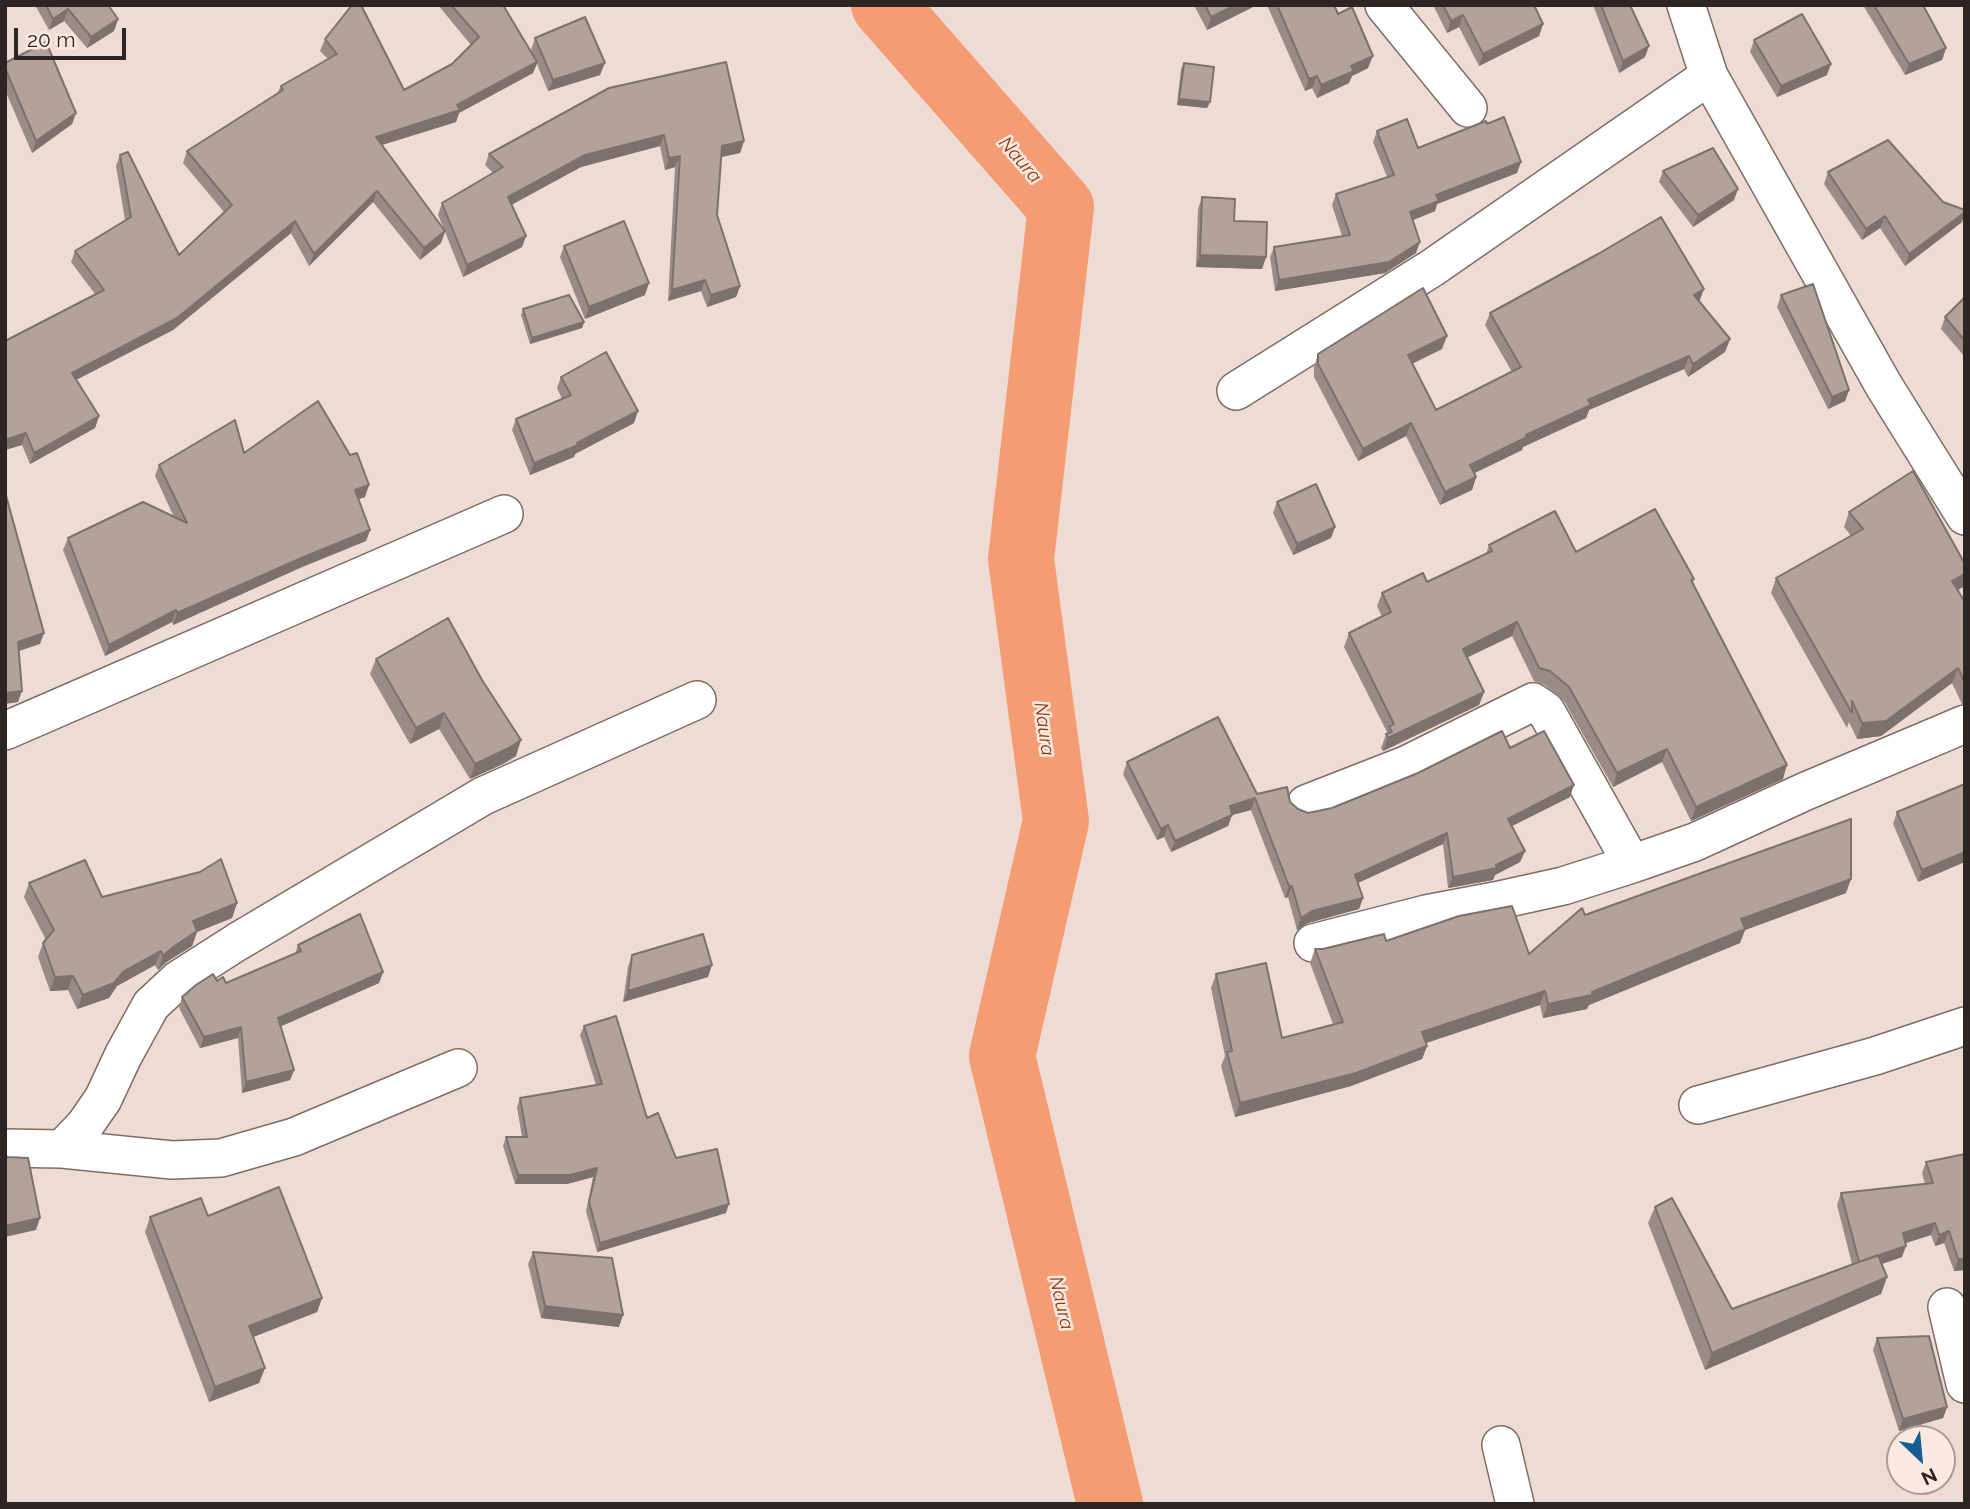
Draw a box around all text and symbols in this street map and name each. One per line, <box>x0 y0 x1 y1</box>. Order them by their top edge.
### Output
scale bar <box>18 14 130 58</box>
text: 20 m <box>27 27 75 52</box>
water label: Naura <box>994 132 1046 188</box>
water label: Naura <box>1029 701 1059 757</box>
water label: Naura <box>1044 1274 1078 1332</box>
north arrow <box>1886 1425 1956 1495</box>
text: N <box>1918 1464 1941 1490</box>

